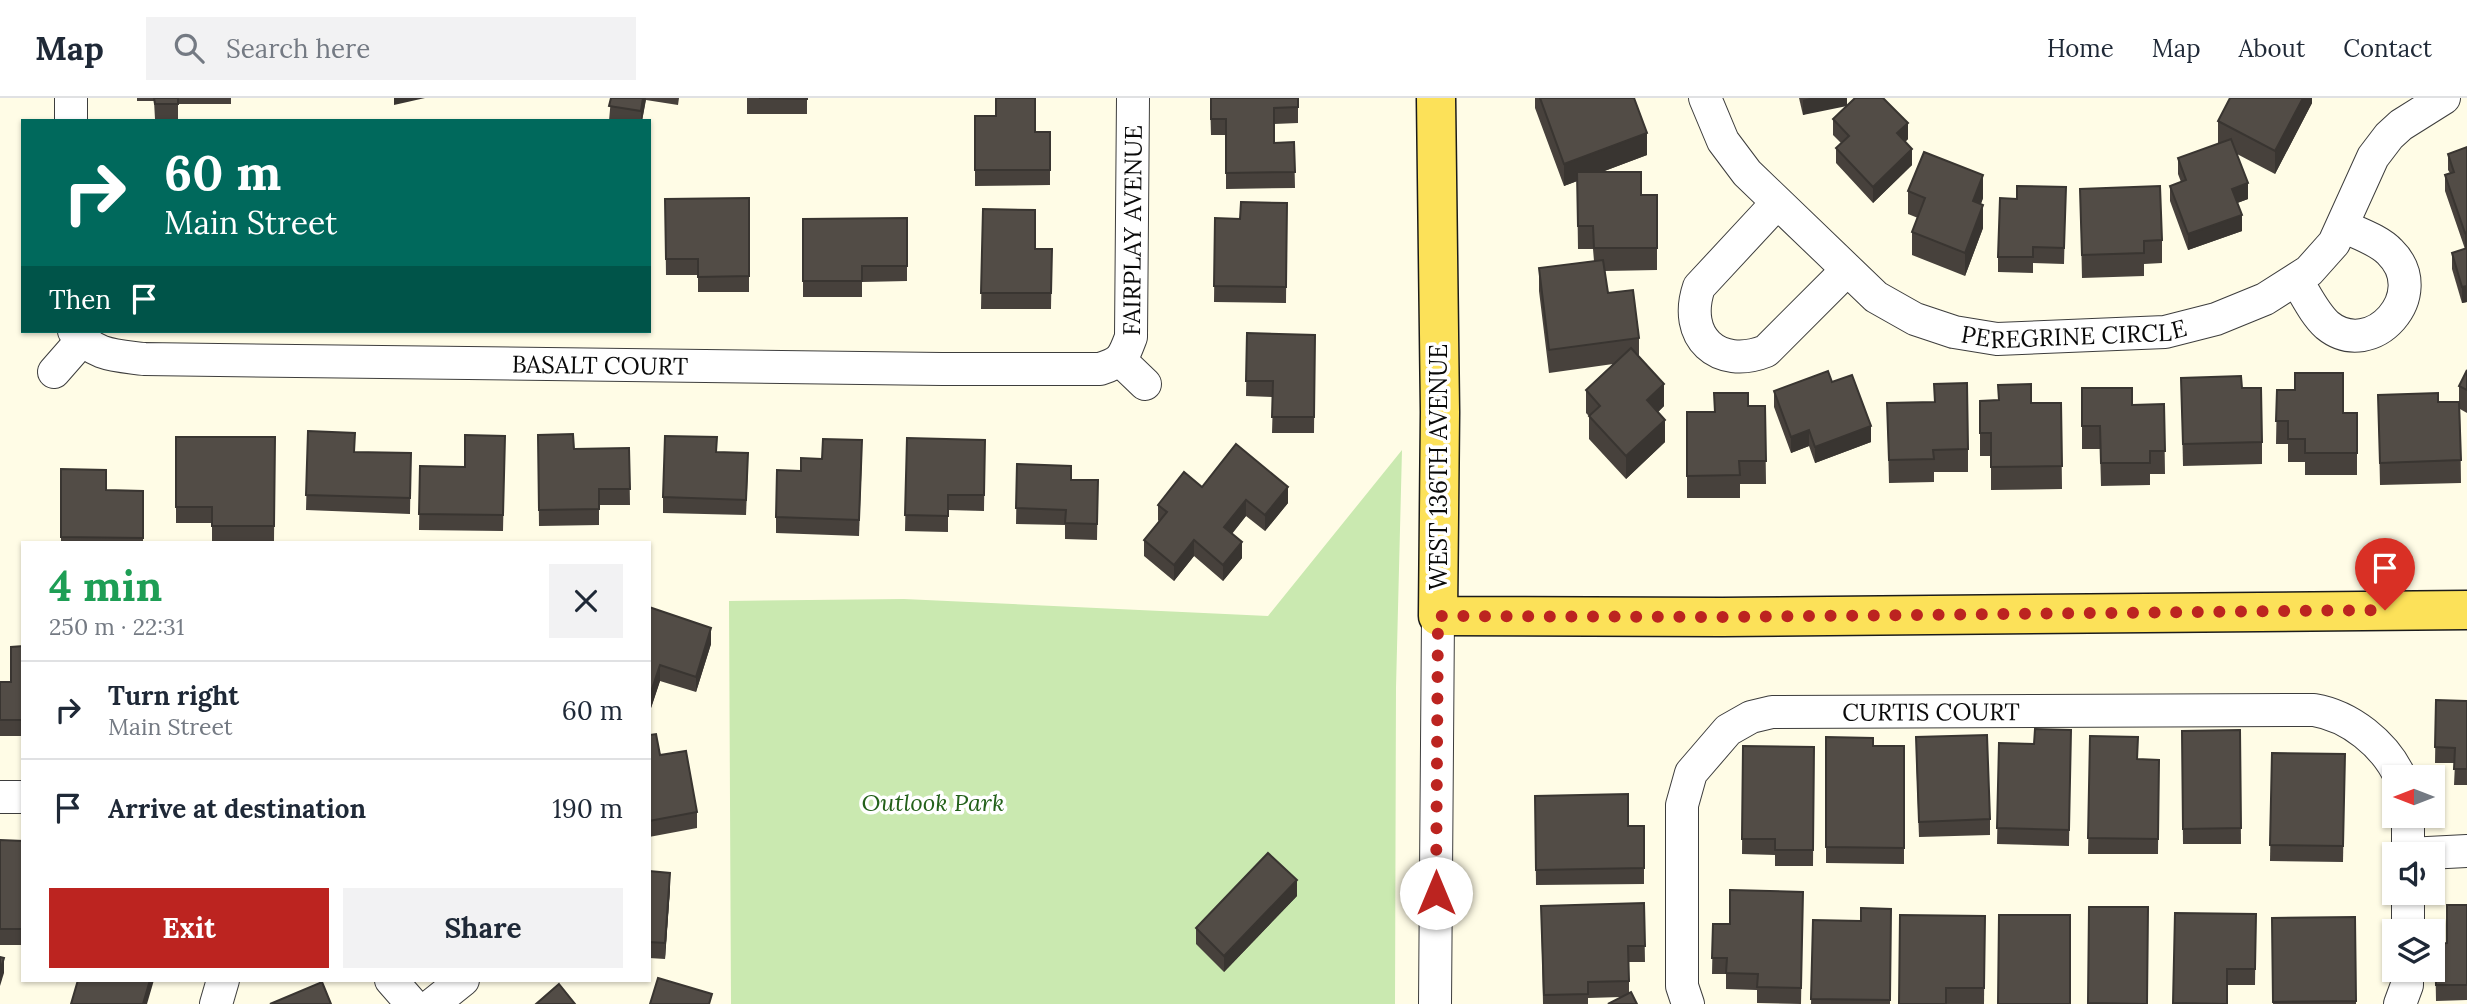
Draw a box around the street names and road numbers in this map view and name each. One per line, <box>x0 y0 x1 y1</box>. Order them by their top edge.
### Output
street label: FAIRPLAY AVENUE <box>1116 125 1148 336</box>
street label: PEREGRINE CIRCLE <box>1959 312 2190 355</box>
street label: WEST 136TH AVENUE <box>1423 344 1454 590</box>
street label: BASALT COURT <box>512 348 688 381</box>
street label: CURTIS COURT <box>1842 696 2020 727</box>

